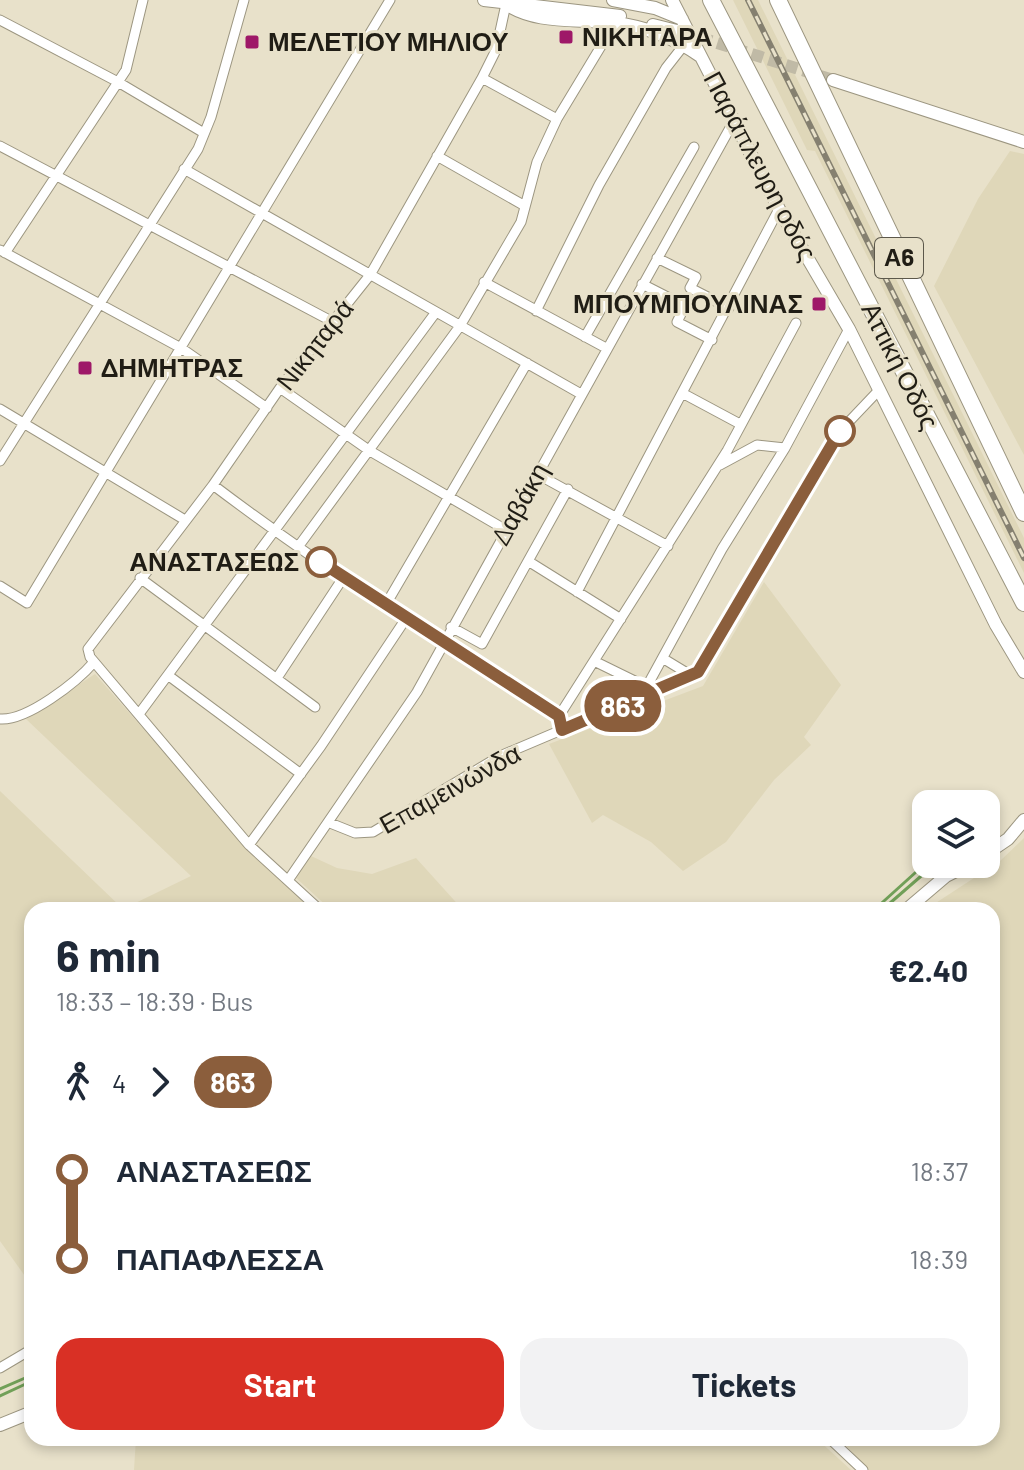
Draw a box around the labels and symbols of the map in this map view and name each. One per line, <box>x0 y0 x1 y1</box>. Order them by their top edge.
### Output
place label: ΝΙΚΗΤΑΡΑ <box>582 20 713 51</box>
place label: ΜΕΛΕΤΙΟΥ ΜΗΛΙΟΥ <box>268 25 509 56</box>
marker: ΝΙΚΗΤΑΡΑ <box>557 28 575 46</box>
marker: ΜΕΛΕΤΙΟΥ ΜΗΛΙΟΥ <box>243 33 261 51</box>
street label: Παράπλευρη οδός <box>698 65 824 265</box>
road number: Α6 <box>875 238 923 278</box>
place label: ΜΠΟΥΜΠΟΥΛΙΝΑΣ <box>573 287 803 318</box>
street label: Νικηταρά <box>269 292 359 396</box>
marker: ΜΠΟΥΜΠΟΥΛΙΝΑΣ <box>810 295 828 313</box>
street label: Αττική Οδός <box>856 297 946 434</box>
place label: ΔΗΜΗΤΡΑΣ <box>101 351 243 382</box>
marker: ΔΗΜΗΤΡΑΣ <box>76 359 94 377</box>
unlabelled marker <box>825 416 855 446</box>
street label: Δαβάκη <box>484 457 554 550</box>
place label: ΑΝΑΣΤΑΣΕΩΣ <box>129 545 299 576</box>
marker: ΑΝΑΣΤΑΣΕΩΣ <box>306 547 336 577</box>
line badge: 863 <box>577 680 669 732</box>
street label: Επαμεινώνδα <box>373 736 525 839</box>

